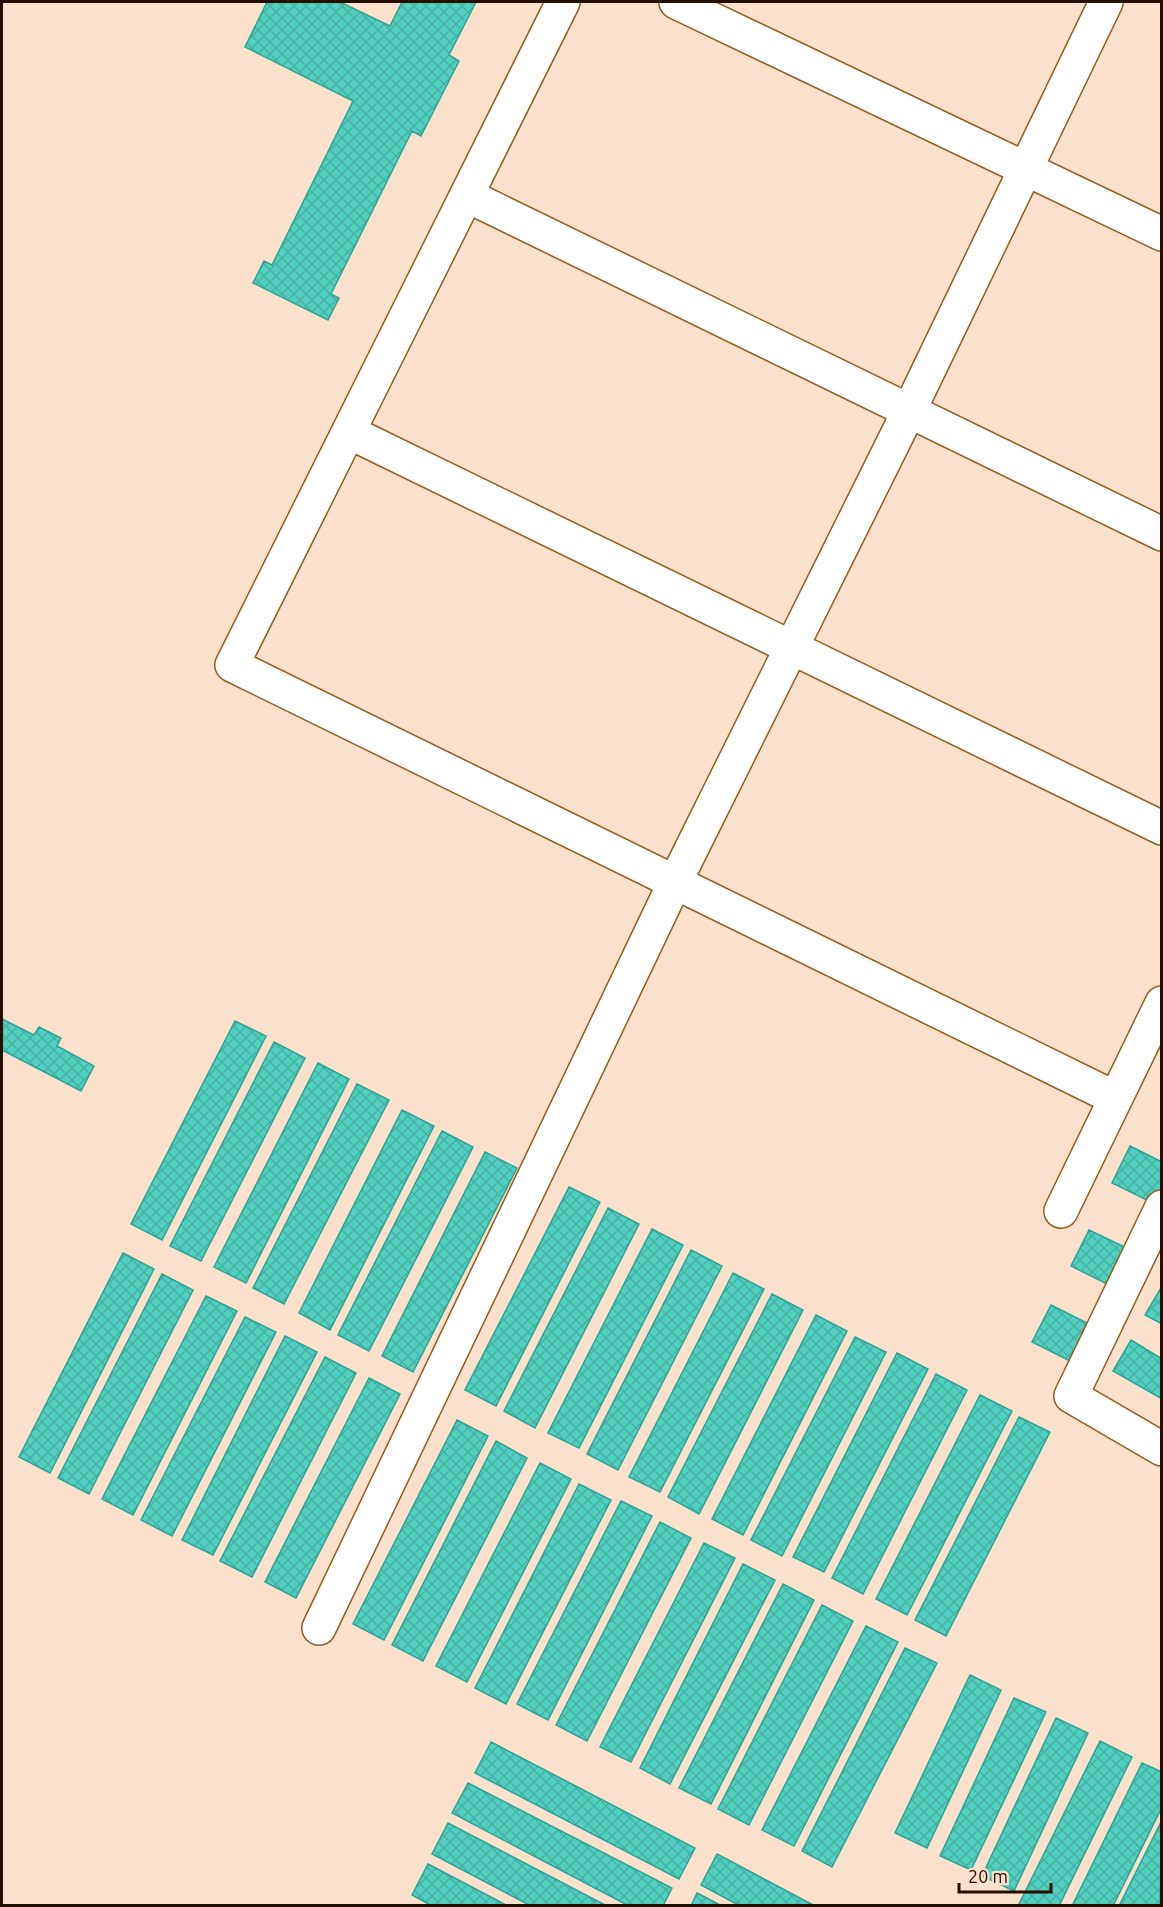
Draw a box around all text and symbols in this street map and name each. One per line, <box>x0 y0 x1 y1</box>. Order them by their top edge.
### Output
scale bar <box>959 1856 1050 1894</box>
text: 20 m <box>968 1866 1008 1886</box>

